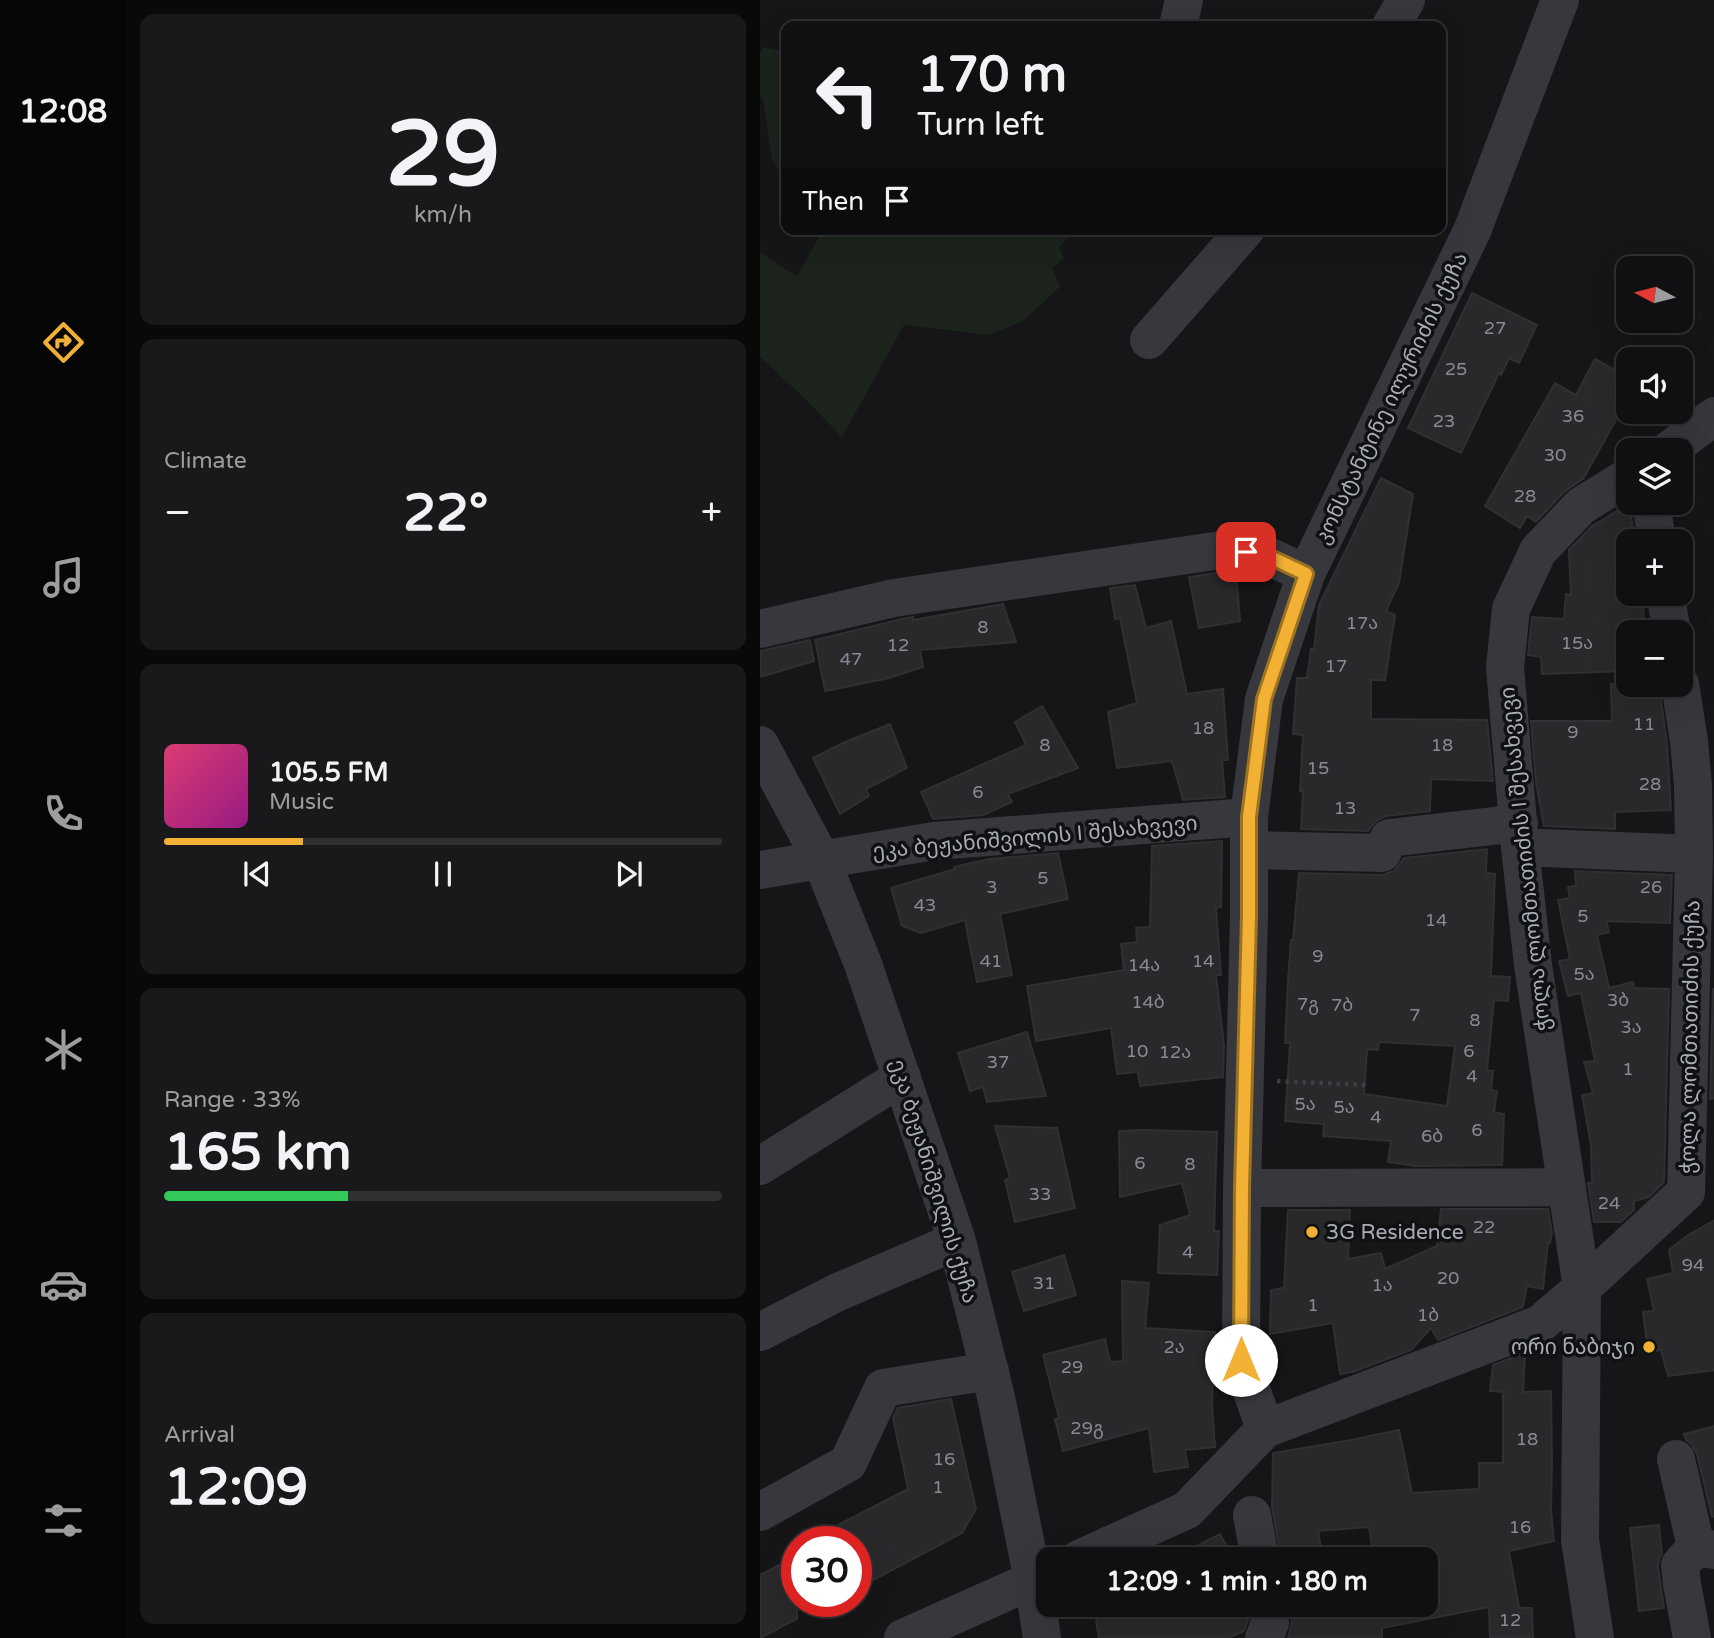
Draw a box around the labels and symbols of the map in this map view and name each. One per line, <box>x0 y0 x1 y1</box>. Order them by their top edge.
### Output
street label: კონსტანტინე ილურიძის ქუჩა <box>1310 248 1473 548</box>
north arrow <box>1616 256 1693 332</box>
house number: 27 <box>1484 317 1506 339</box>
house number: 25 <box>1445 358 1467 380</box>
house number: 36 <box>1562 405 1584 427</box>
house number: 23 <box>1433 410 1455 432</box>
house number: 30 <box>1544 444 1566 466</box>
house number: 28 <box>1514 485 1536 507</box>
pin <box>1216 522 1276 582</box>
house number: 17ა <box>1346 612 1378 634</box>
house number: 8 <box>977 616 989 638</box>
house number: 15ა <box>1561 632 1593 654</box>
house number: 12 <box>887 634 909 656</box>
house number: 47 <box>840 648 862 670</box>
house number: 17 <box>1325 655 1347 677</box>
street label: ჭოლა ლომთათიძის I შესახვევი <box>1495 686 1556 1032</box>
house number: 11 <box>1633 713 1655 735</box>
house number: 18 <box>1192 717 1214 739</box>
house number: 9 <box>1567 721 1579 743</box>
house number: 8 <box>1039 734 1051 756</box>
house number: 18 <box>1431 734 1453 756</box>
house number: 15 <box>1307 757 1329 779</box>
house number: 28 <box>1639 773 1661 795</box>
house number: 6 <box>972 781 984 803</box>
house number: 13 <box>1334 797 1356 819</box>
street label: ეკა ბეჟანიშვილის I შესახვევი <box>872 811 1199 864</box>
house number: 5 <box>1037 867 1049 889</box>
house number: 3 <box>986 876 998 898</box>
house number: 26 <box>1640 876 1662 898</box>
house number: 43 <box>914 894 936 916</box>
street label: ჭოლა ლომთათიძის ქუჩა <box>1676 900 1705 1174</box>
house number: 5 <box>1577 905 1589 927</box>
house number: 14 <box>1425 909 1447 931</box>
house number: 9 <box>1312 945 1324 967</box>
house number: 41 <box>980 950 1002 972</box>
house number: 14 <box>1192 950 1214 972</box>
house number: 14ა <box>1128 954 1160 976</box>
house number: 5ა <box>1573 963 1595 985</box>
house number: 3ბ <box>1607 989 1629 1011</box>
house number: 14ბ <box>1131 991 1165 1013</box>
house number: 7გ <box>1297 993 1319 1015</box>
house number: 7ბ <box>1331 994 1353 1016</box>
house number: 7 <box>1409 1004 1421 1026</box>
house number: 8 <box>1469 1009 1481 1031</box>
house number: 3ა <box>1620 1016 1642 1038</box>
house number: 10 <box>1126 1040 1148 1062</box>
house number: 6 <box>1463 1040 1475 1062</box>
house number: 12ა <box>1159 1041 1191 1063</box>
house number: 37 <box>987 1051 1009 1073</box>
street label: ეკა ბეჟანიშვილის ქუჩა <box>884 1056 983 1306</box>
house number: 1 <box>1622 1058 1634 1080</box>
house number: 4 <box>1466 1065 1478 1087</box>
house number: 5ა <box>1294 1093 1316 1115</box>
house number: 5ა <box>1333 1096 1355 1118</box>
house number: 4 <box>1370 1106 1382 1128</box>
house number: 6 <box>1471 1119 1483 1141</box>
house number: 6ბ <box>1421 1125 1443 1147</box>
house number: 6 <box>1134 1152 1146 1174</box>
house number: 8 <box>1184 1153 1196 1175</box>
house number: 33 <box>1029 1183 1051 1205</box>
house number: 24 <box>1598 1192 1620 1214</box>
house number: 22 <box>1473 1216 1495 1238</box>
place label: 3G Residence <box>1326 1220 1464 1245</box>
marker: 3G Residence <box>1304 1224 1320 1240</box>
house number: 4 <box>1182 1241 1194 1263</box>
house number: 94 <box>1682 1254 1704 1276</box>
house number: 20 <box>1437 1267 1459 1289</box>
house number: 31 <box>1033 1272 1055 1294</box>
house number: 1ა <box>1371 1274 1393 1296</box>
house number: 1 <box>1307 1294 1319 1316</box>
house number: 1ბ <box>1417 1304 1439 1326</box>
position arrow <box>1204 1323 1278 1397</box>
place label: ორი ნაბიჯი <box>1511 1335 1635 1360</box>
house number: 2ა <box>1163 1336 1185 1358</box>
marker: ორი ნაბიჯი <box>1641 1339 1657 1355</box>
house number: 29 <box>1061 1356 1083 1378</box>
house number: 29გ <box>1070 1417 1104 1439</box>
house number: 18 <box>1516 1428 1538 1450</box>
house number: 16 <box>933 1448 955 1470</box>
house number: 1 <box>932 1476 944 1498</box>
house number: 16 <box>1509 1516 1531 1538</box>
speed limit sign: 30 <box>781 1526 872 1617</box>
house number: 12 <box>1499 1609 1521 1631</box>

